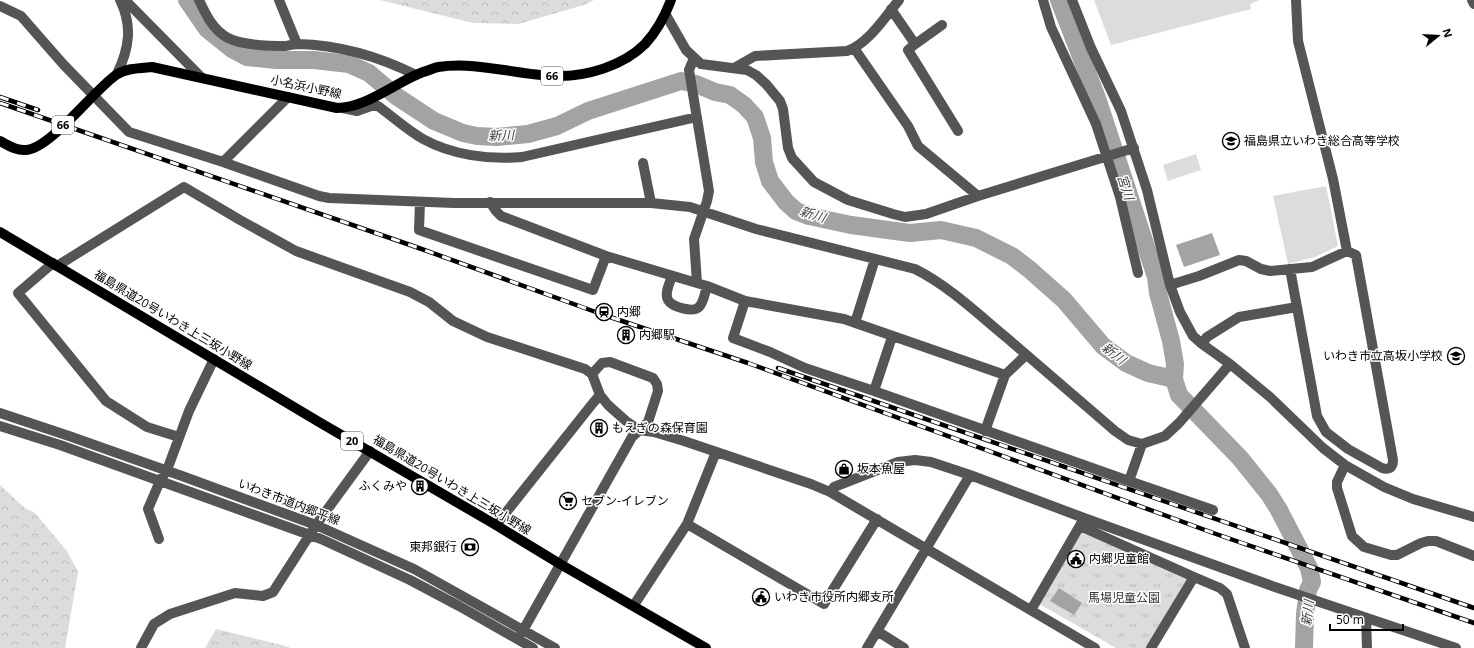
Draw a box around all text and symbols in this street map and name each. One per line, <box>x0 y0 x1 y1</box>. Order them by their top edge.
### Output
north arrow <box>1418 16 1458 56</box>
text: N <box>1439 26 1457 39</box>
road number: 66 <box>541 67 563 85</box>
street label: 小名浜小野線 <box>269 71 343 102</box>
road number: 66 <box>52 116 74 134</box>
water label: 新川 <box>488 125 516 144</box>
school or university icon: 福島県立いわき総合高等学校 <box>1221 131 1241 151</box>
place label: 福島県立いわき総合高等学校 <box>1244 132 1400 149</box>
water label: 宮川 <box>1113 172 1139 204</box>
water label: 新川 <box>798 202 830 227</box>
street label: 福島県道20号いわき上三坂小野線 <box>91 265 256 374</box>
station icon: 内郷 <box>594 302 614 322</box>
place label: 内郷 <box>617 303 641 320</box>
building icon: 内郷駅 <box>616 325 636 345</box>
place label: 内郷駅 <box>639 326 675 343</box>
water label: 新川 <box>1098 338 1131 369</box>
school or university icon: いわき市立高坂小学校 <box>1446 346 1466 366</box>
place label: いわき市立高坂小学校 <box>1323 347 1443 364</box>
building icon: もえぎの森保育園 <box>589 418 609 438</box>
place label: もえぎの森保育園 <box>612 419 708 436</box>
street label: 福島県道20号いわき上三坂小野線 <box>370 430 535 539</box>
road number: 20 <box>341 432 363 450</box>
shop icon: 坂本魚屋 <box>834 459 854 479</box>
place label: 坂本魚屋 <box>857 460 905 477</box>
street label: いわき市道内郷平線 <box>236 474 343 529</box>
building icon: ふくみや <box>410 476 430 496</box>
place label: ふくみや <box>359 477 407 494</box>
supermarket icon: セブン-イレブン <box>558 491 578 511</box>
place label: セブン-イレブン <box>581 492 669 509</box>
bank icon: 東邦銀行 <box>460 537 480 557</box>
place label: 東邦銀行 <box>409 538 457 555</box>
public building icon: 内郷児童館 <box>1066 549 1086 569</box>
place label: 内郷児童館 <box>1089 550 1149 567</box>
public building icon: いわき市役所内郷支所 <box>751 587 771 607</box>
place label: いわき市役所内郷支所 <box>774 588 894 605</box>
park label: 馬場児童公園 <box>1088 589 1160 606</box>
water label: 新川 <box>1296 597 1318 627</box>
scale bar <box>1330 606 1403 632</box>
text: 50 m <box>1336 611 1364 628</box>

